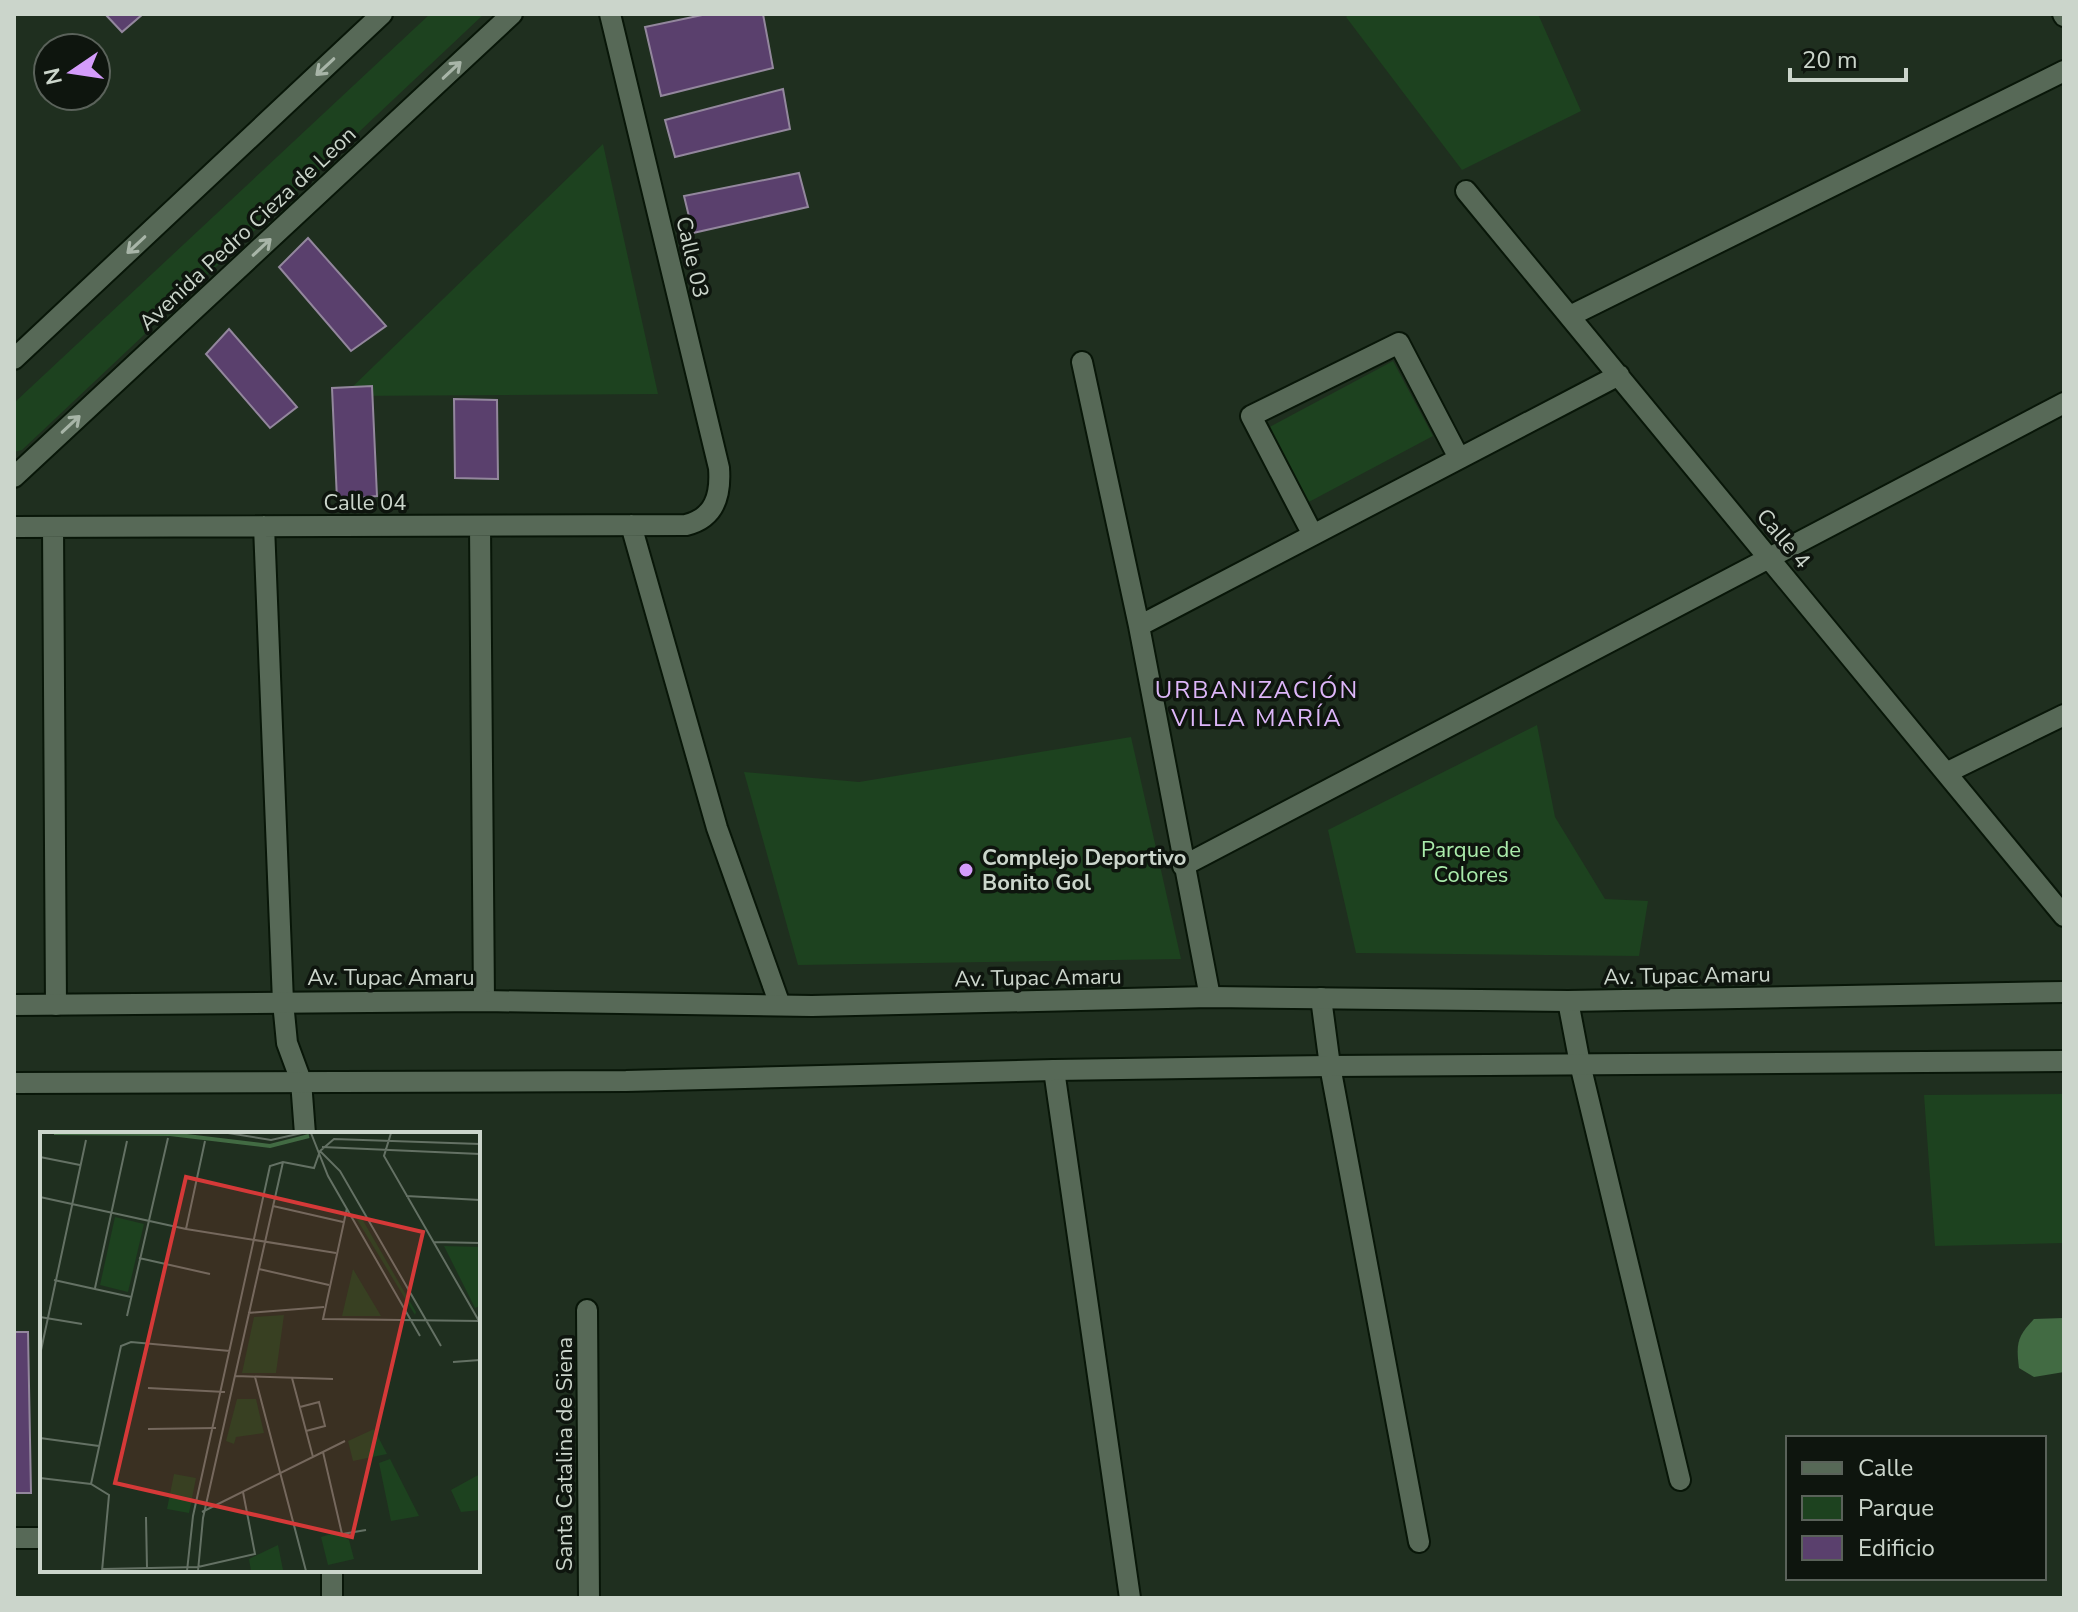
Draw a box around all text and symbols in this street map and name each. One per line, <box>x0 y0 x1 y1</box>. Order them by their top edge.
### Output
north arrow <box>32 32 112 112</box>
scale bar <box>1790 32 1906 82</box>
text: 20 m <box>1802 44 1858 76</box>
one-way arrow <box>316 58 336 76</box>
one-way arrow <box>442 61 462 79</box>
text: N <box>37 65 70 88</box>
street label: Avenida Pedro Cieza de Leon <box>132 120 363 338</box>
street label: Calle 03 <box>668 214 716 301</box>
one-way arrow <box>126 235 146 254</box>
one-way arrow <box>252 237 272 256</box>
one-way arrow <box>61 414 81 433</box>
street label: Calle 04 <box>324 488 406 518</box>
street label: Calle 4 <box>1749 502 1817 575</box>
district label: URBANIZACIÓN VILLA MARÍA <box>1155 674 1359 734</box>
park label: Parque de Colores <box>1421 835 1521 890</box>
place label: Complejo Deportivo Bonito Gol <box>982 843 1186 898</box>
marker: Complejo Deportivo Bonito Gol <box>957 861 975 879</box>
street label: Av. Tupac Amaru <box>1603 960 1771 992</box>
street label: Av. Tupac Amaru <box>954 962 1122 994</box>
street label: Av. Tupac Amaru <box>307 963 475 993</box>
inset map <box>40 1132 480 1572</box>
street label: Santa Catalina de Siena <box>550 1337 580 1571</box>
legend <box>1786 1436 2046 1580</box>
text: Calle <box>1858 1452 1913 1484</box>
text: Parque <box>1858 1492 1934 1524</box>
text: Edificio <box>1858 1532 1935 1564</box>

